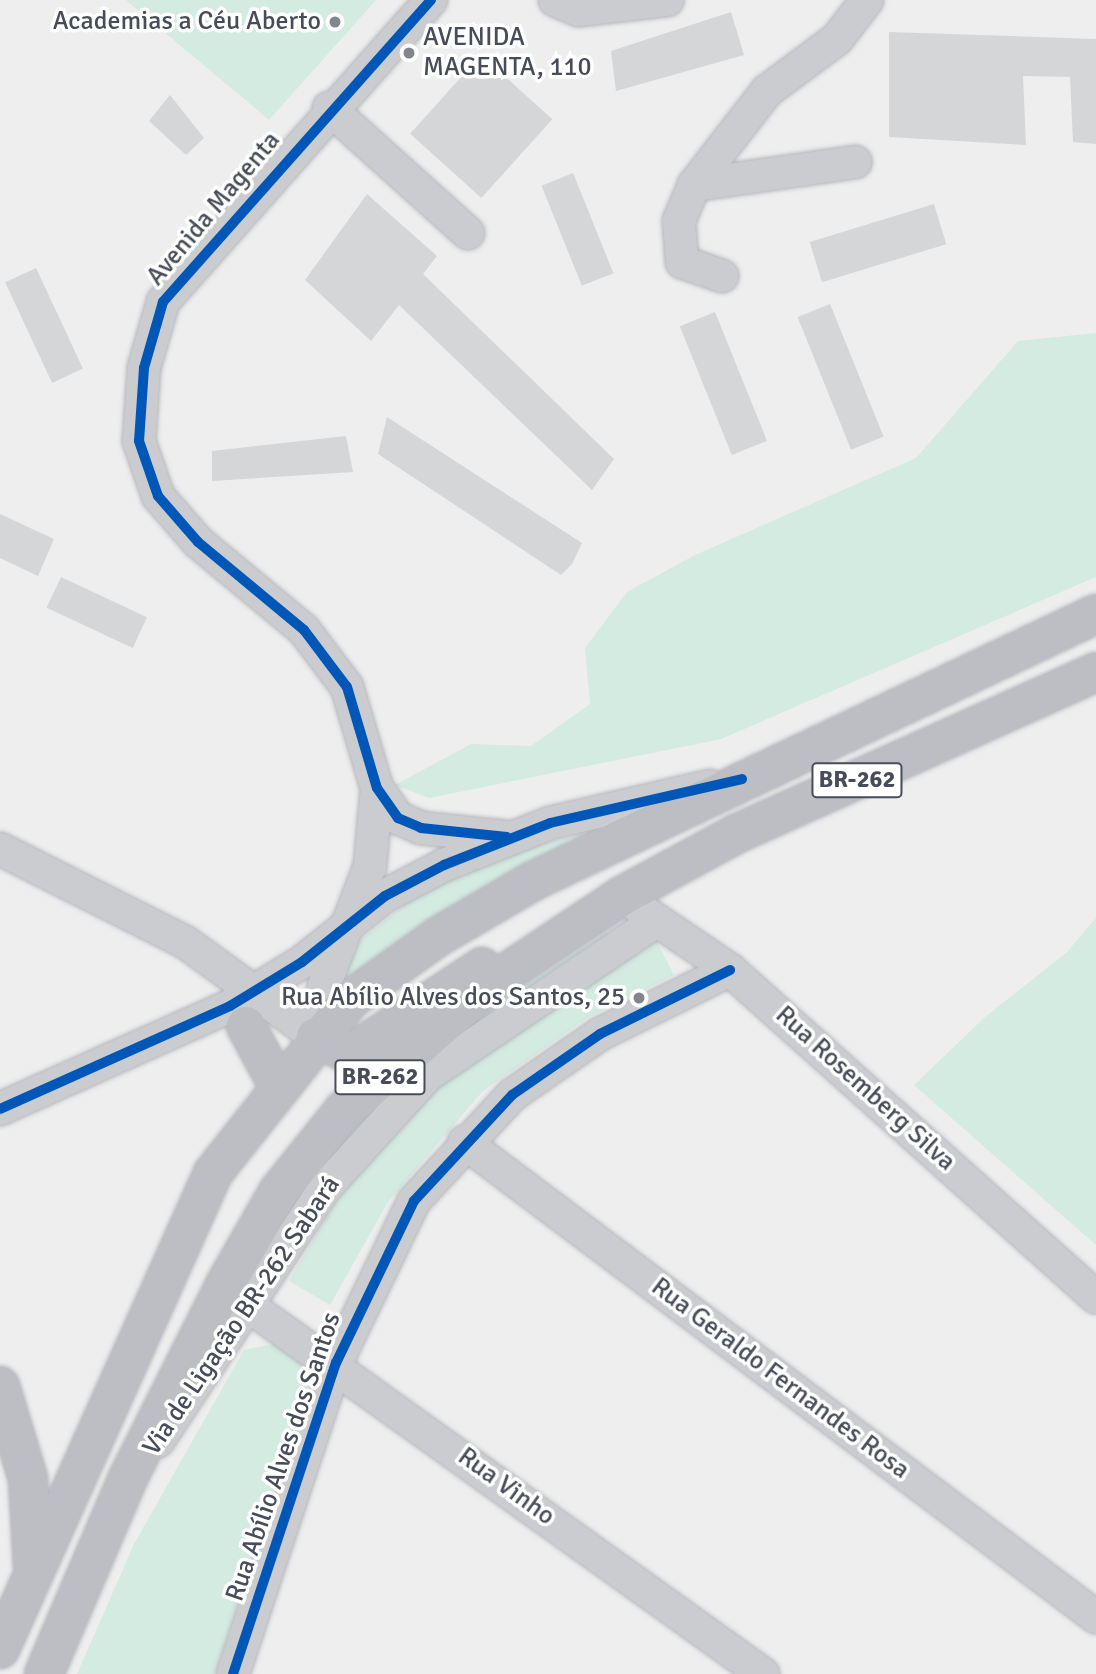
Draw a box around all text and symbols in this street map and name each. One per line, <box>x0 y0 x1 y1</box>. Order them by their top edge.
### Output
place label: Academias a Céu Aberto <box>53 6 321 38</box>
marker: Academias a Céu Aberto <box>327 14 343 30</box>
place label: AVENIDA MAGENTA, 110 <box>423 22 592 84</box>
marker: AVENIDA MAGENTA, 110 <box>401 45 417 61</box>
street label: Avenida Magenta <box>141 126 287 292</box>
road number: BR-262 <box>810 760 904 800</box>
place label: Rua Abílio Alves dos Santos, 25 <box>281 982 625 1014</box>
marker: Rua Abílio Alves dos Santos, 25 <box>631 990 647 1006</box>
street label: Rua Rosemberg Silva <box>769 1000 961 1178</box>
road number: BR-262 <box>333 1056 427 1098</box>
street label: Via de Ligação BR-262 Sabará <box>137 1171 347 1461</box>
street label: Rua Geraldo Fernandes Rosa <box>645 1272 915 1486</box>
street label: Rua Abílio Alves dos Santos <box>220 1309 348 1605</box>
street label: Rua Vinho <box>452 1441 560 1533</box>

